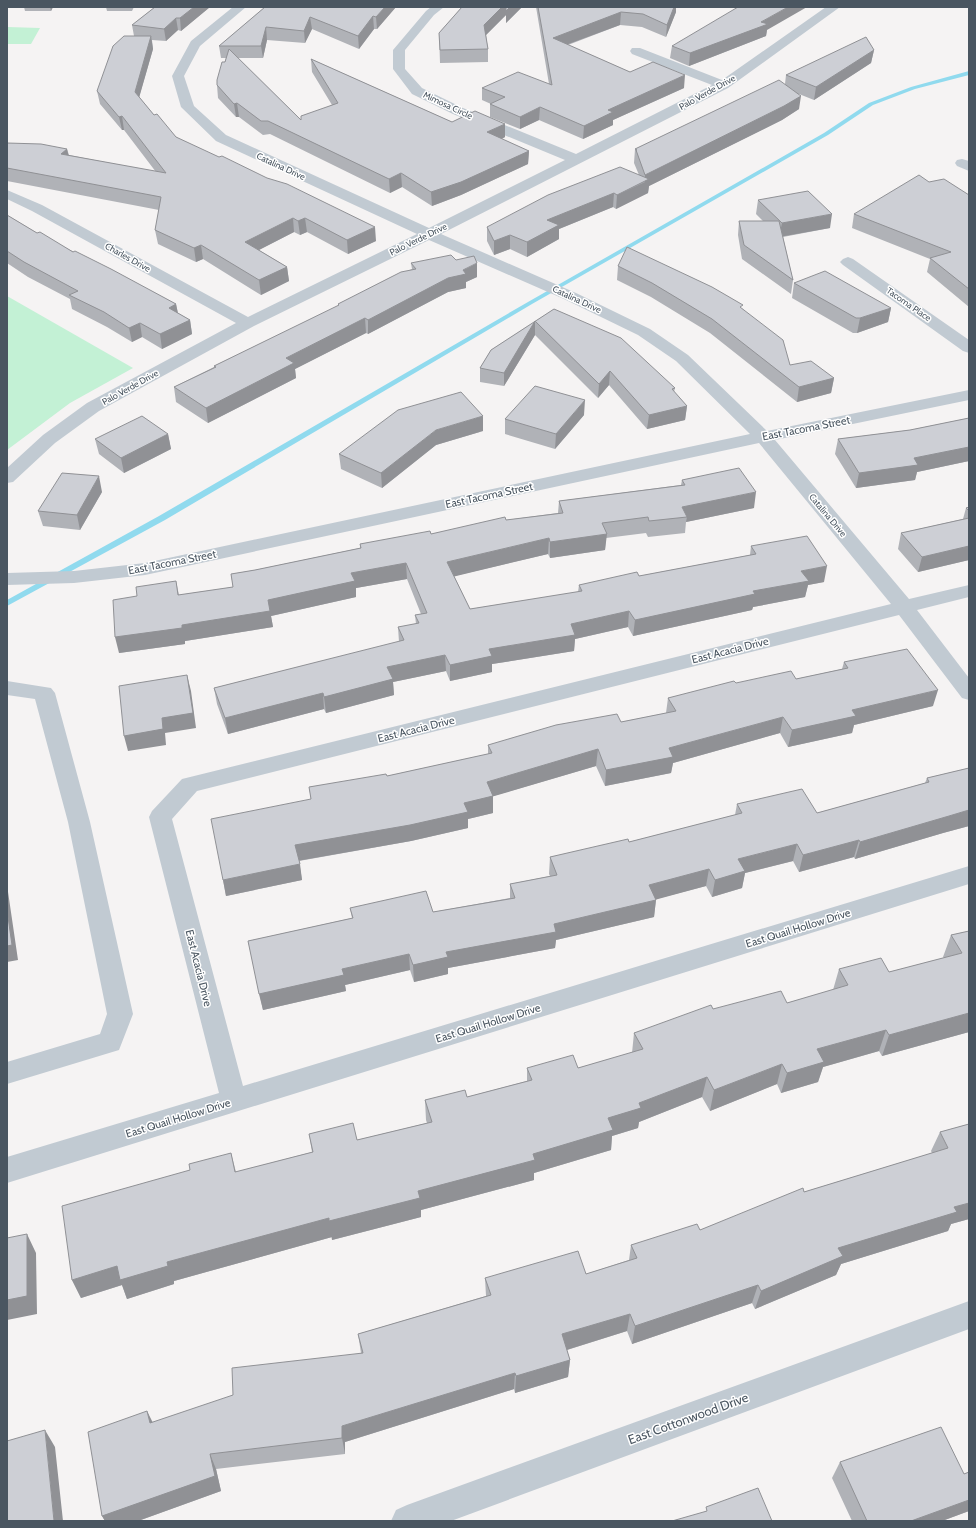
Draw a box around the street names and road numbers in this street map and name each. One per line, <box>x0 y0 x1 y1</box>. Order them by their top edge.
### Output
street label: Palo Verde Drive <box>677 72 737 112</box>
street label: Mimosa Circle <box>422 89 475 121</box>
street label: Catalina Drive <box>255 150 308 182</box>
street label: Palo Verde Drive <box>388 220 449 258</box>
street label: Charles Drive <box>103 240 153 274</box>
street label: Catalina Drive <box>551 283 604 315</box>
street label: Tacoma Place <box>885 285 934 324</box>
street label: Palo Verde Drive <box>100 367 160 407</box>
street label: East Tacoma Street <box>761 413 851 443</box>
street label: East Tacoma Street <box>444 479 534 511</box>
street label: Catalina Drive <box>807 491 849 539</box>
street label: East Tacoma Street <box>127 547 217 577</box>
street label: East Acacia Drive <box>690 634 770 666</box>
street label: East Acacia Drive <box>376 713 456 745</box>
street label: East Quail Hollow Drive <box>744 905 852 951</box>
street label: East Acacia Drive <box>183 928 215 1008</box>
street label: East Quail Hollow Drive <box>434 1000 542 1046</box>
street label: East Quail Hollow Drive <box>124 1095 232 1141</box>
street label: East Cottonwood Drive <box>626 1389 751 1447</box>

